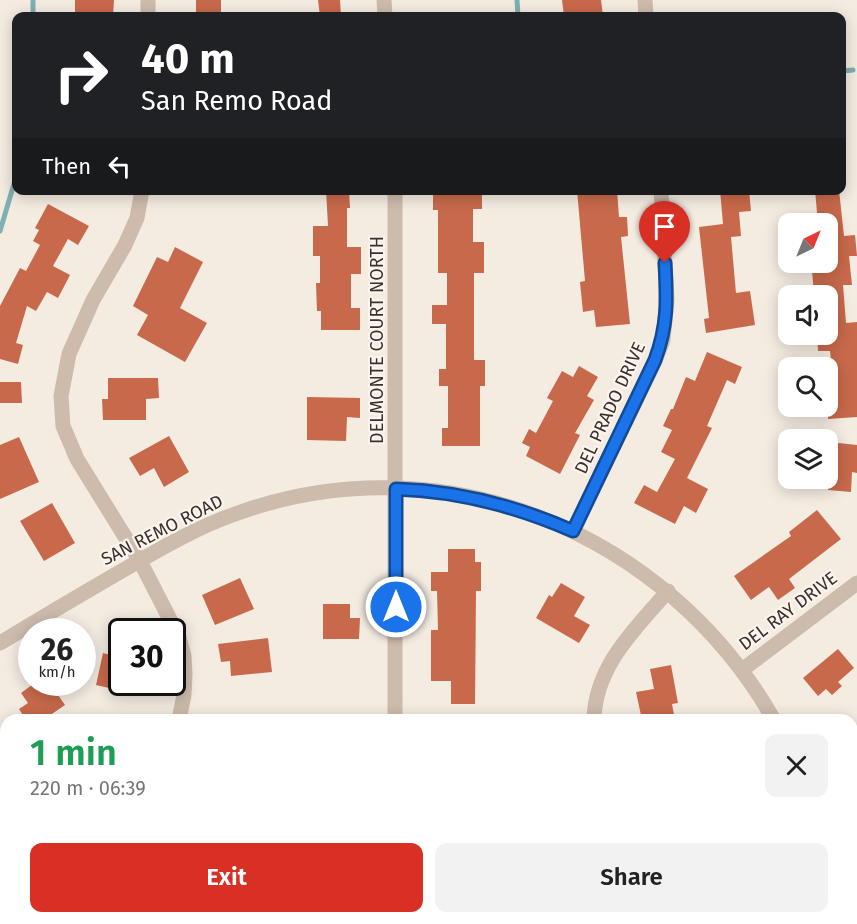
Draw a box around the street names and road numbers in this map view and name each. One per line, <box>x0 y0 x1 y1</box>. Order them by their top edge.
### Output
street label: DELMONTE COURT NORTH <box>366 236 388 444</box>
street label: DEL PRADO DRIVE <box>570 339 650 477</box>
street label: SAN REMO ROAD <box>97 490 227 570</box>
street label: DEL RAY DRIVE <box>735 567 841 655</box>

